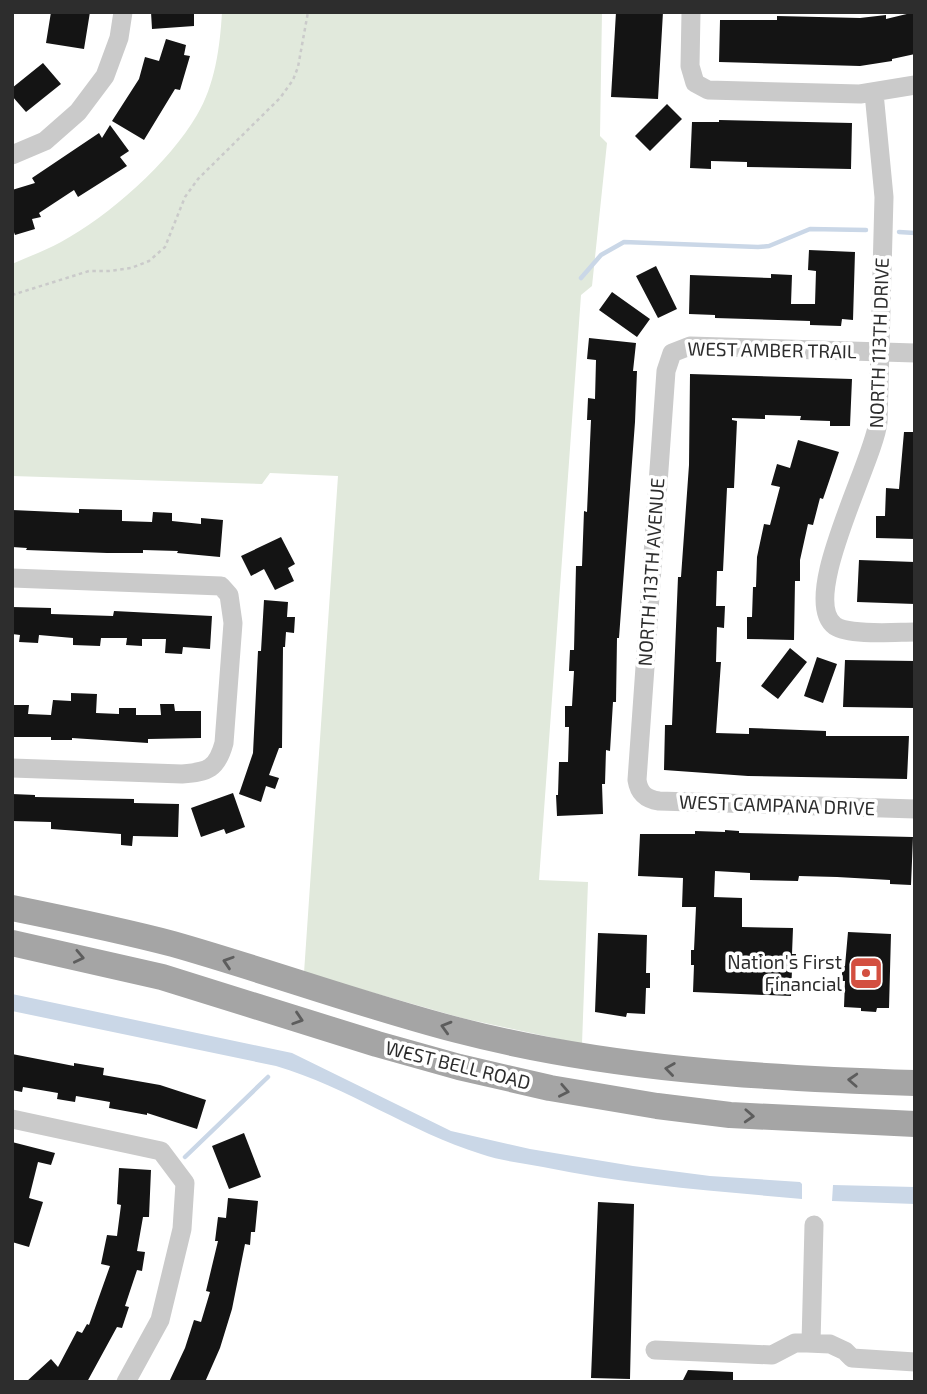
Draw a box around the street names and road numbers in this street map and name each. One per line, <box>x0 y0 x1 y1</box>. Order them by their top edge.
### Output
street label: NORTH 113TH DRIVE <box>864 257 893 429</box>
street label: WEST AMBER TRAIL <box>687 337 857 362</box>
street label: NORTH 113TH AVENUE <box>632 477 669 667</box>
street label: WEST CAMPANA DRIVE <box>678 790 876 819</box>
street label: WEST BELL ROAD <box>383 1035 533 1094</box>

